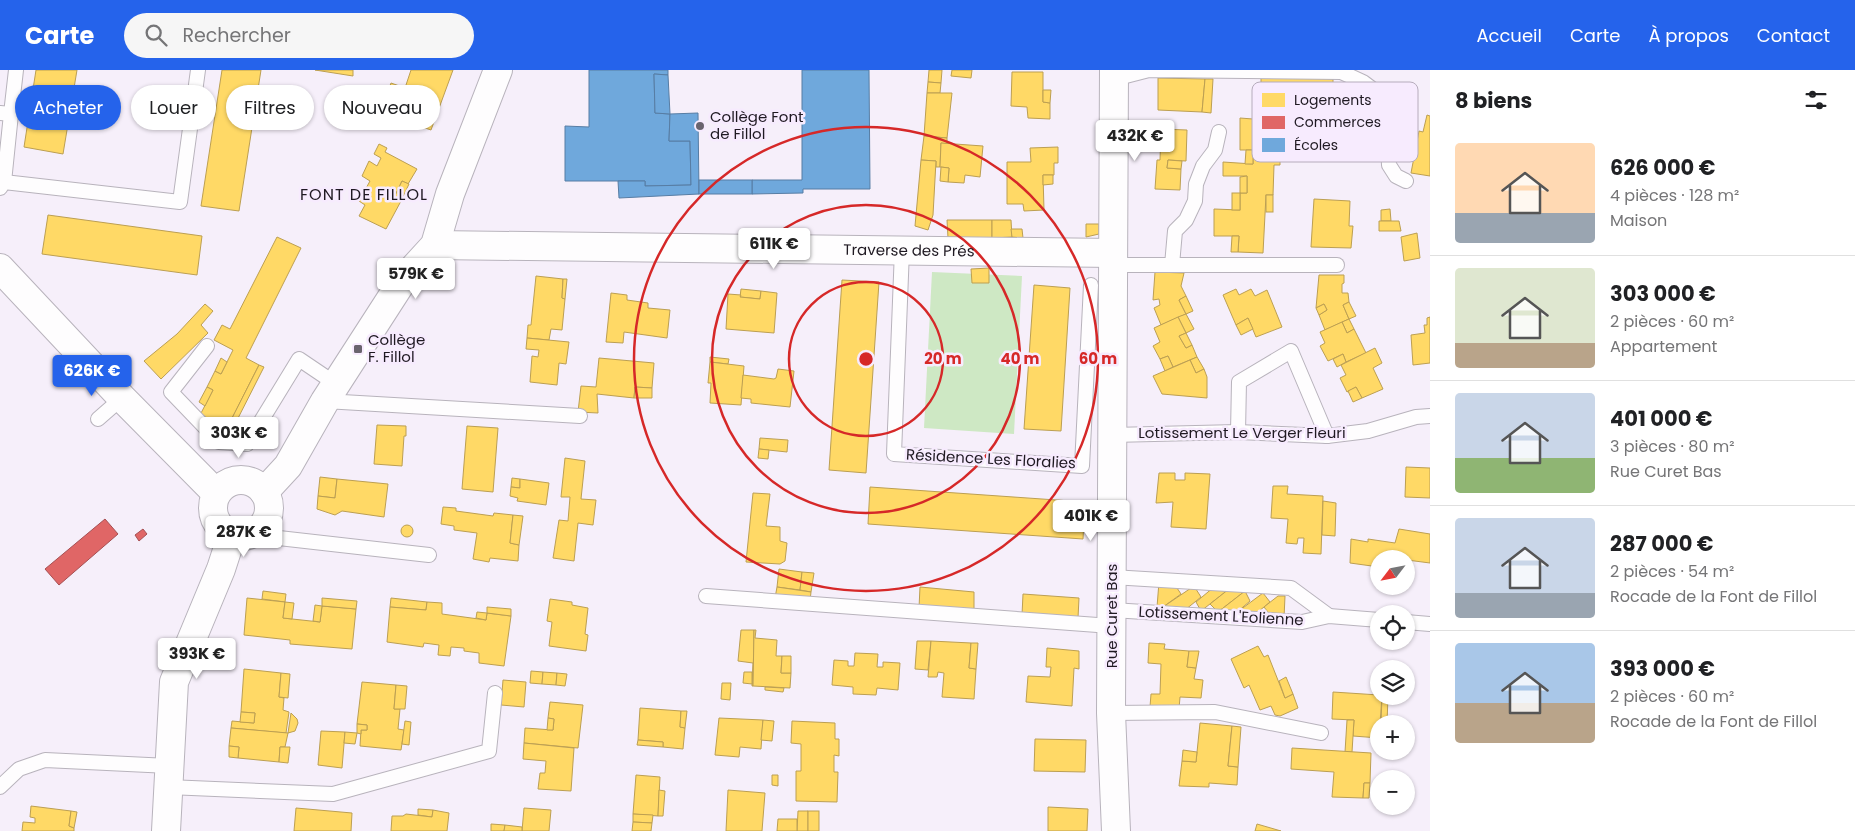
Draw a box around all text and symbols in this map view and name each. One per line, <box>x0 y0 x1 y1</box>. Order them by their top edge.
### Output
search box <box>124 13 474 58</box>
text: Carte <box>25 19 94 52</box>
icon: search <box>142 21 170 49</box>
text: Rechercher <box>182 22 291 49</box>
text: Accueil <box>1476 23 1542 48</box>
text: Carte <box>1570 23 1620 48</box>
text: À propos <box>1648 23 1729 48</box>
text: Contact <box>1757 23 1830 48</box>
legend <box>1252 82 1418 162</box>
chip: Acheter <box>15 85 121 130</box>
chip: Louer <box>131 85 216 130</box>
chip: Filtres <box>226 85 314 130</box>
chip: Nouveau <box>324 85 440 130</box>
text: 8 biens <box>1455 86 1532 115</box>
icon: filters <box>1802 86 1830 114</box>
text: Logements <box>1294 90 1372 110</box>
place label: Collège Font de Fillol <box>710 106 804 144</box>
text: Commerces <box>1294 112 1381 132</box>
pin: 432K € <box>1094 119 1176 162</box>
marker: Collège Font de Fillol <box>694 120 706 132</box>
text: 432K € <box>1107 124 1163 147</box>
text: Écoles <box>1294 135 1338 155</box>
text: 626 000 € <box>1610 153 1715 182</box>
icon: home <box>1495 163 1555 223</box>
district label: FONT DE FILLOL <box>300 183 428 206</box>
text: 4 pièces · 128 m² <box>1610 184 1739 207</box>
text: Maison <box>1610 209 1667 232</box>
pin: 611K € <box>733 228 815 270</box>
text: 611K € <box>749 232 799 255</box>
street label: Traverse des Prés <box>843 239 975 261</box>
pin: 579K € <box>375 258 457 300</box>
text: 579K € <box>388 262 444 285</box>
text: 303 000 € <box>1610 279 1716 308</box>
icon: home <box>1495 288 1555 348</box>
text: 2 pièces · 60 m² <box>1610 310 1734 333</box>
place label: Collège F. Fillol <box>368 329 425 367</box>
text: Appartement <box>1610 335 1717 358</box>
marker: Collège F. Fillol <box>352 343 364 355</box>
text: 20 m <box>924 348 962 369</box>
text: 40 m <box>1000 348 1040 369</box>
text: 60 m <box>1079 348 1117 369</box>
centre of rings <box>857 350 875 368</box>
pin: 626K € <box>51 354 133 397</box>
text: 626K € <box>64 359 120 382</box>
text: 401 000 € <box>1610 404 1713 433</box>
icon: home <box>1495 413 1555 473</box>
pin: 303K € <box>198 416 280 459</box>
text: 303K € <box>210 421 268 444</box>
street label: Lotissement Le Verger Fleuri <box>1138 422 1346 443</box>
text: 3 pièces · 80 m² <box>1610 435 1734 458</box>
street label: Résidence Les Floralies <box>906 444 1077 473</box>
text: Rue Curet Bas <box>1610 460 1722 483</box>
pin: 401K € <box>1050 500 1132 542</box>
text: 401K € <box>1064 504 1118 527</box>
pin: 287K € <box>203 516 285 558</box>
text: 287K € <box>216 520 272 543</box>
text: 287 000 € <box>1610 529 1714 558</box>
icon: home <box>1495 538 1555 598</box>
north arrow <box>1370 550 1415 595</box>
map controls <box>1370 550 1415 815</box>
text: 2 pièces · 54 m² <box>1610 560 1734 583</box>
street label: Rue Curet Bas <box>1101 563 1122 668</box>
text: Rocade de la Font de Fillol <box>1610 585 1817 608</box>
street label: Lotissement L'Eolienne <box>1138 601 1304 630</box>
button: locate <box>1370 605 1415 650</box>
pin: 393K € <box>156 638 238 680</box>
text: 393K € <box>169 642 225 665</box>
text: 393 000 € <box>1610 654 1715 683</box>
button: layers <box>1370 660 1415 705</box>
icon: home <box>1495 663 1555 723</box>
text: 2 pièces · 60 m² <box>1610 685 1734 708</box>
text: Rocade de la Font de Fillol <box>1610 710 1817 733</box>
button: + <box>1370 715 1415 760</box>
button: − <box>1370 770 1415 815</box>

